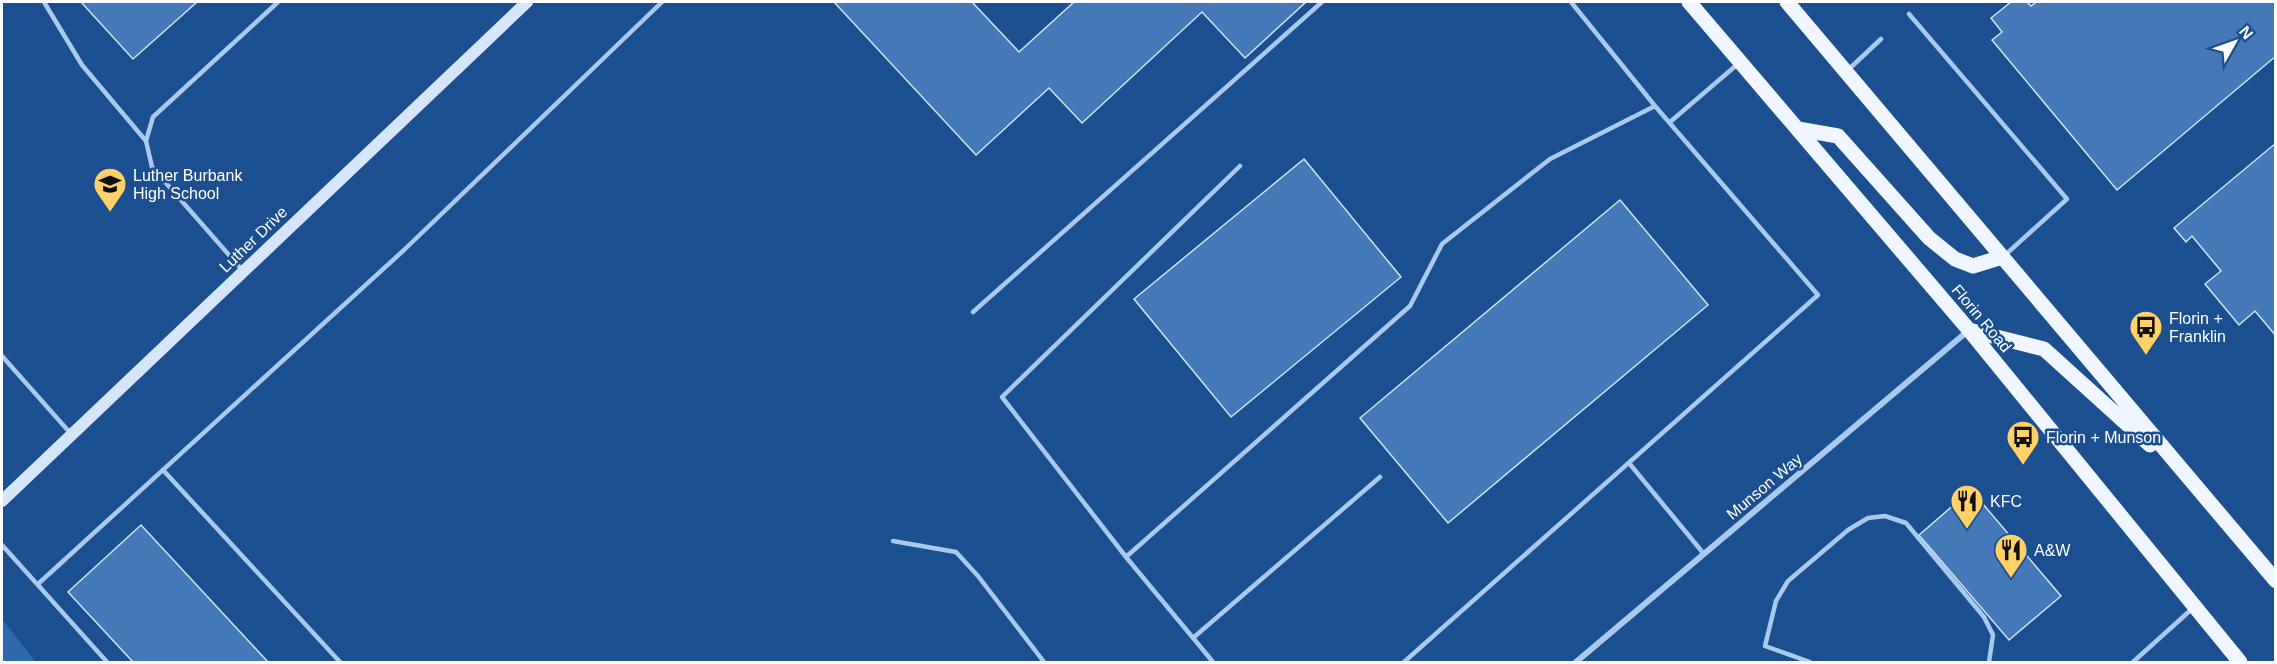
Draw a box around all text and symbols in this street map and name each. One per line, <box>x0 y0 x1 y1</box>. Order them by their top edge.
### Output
north arrow <box>2205 12 2265 72</box>
text: N <box>2236 23 2256 43</box>
school or university icon: Luther Burbank High School <box>92 166 128 213</box>
place label: Luther Burbank High School <box>133 167 243 202</box>
street label: Luther Drive <box>216 203 291 276</box>
street label: Florin Road <box>1949 281 2015 355</box>
bus stop icon: Florin + Franklin <box>2128 309 2164 356</box>
place label: Florin + Franklin <box>2169 310 2226 345</box>
bus stop icon: Florin + Munson <box>2005 419 2041 466</box>
place label: Florin + Munson <box>2046 429 2161 446</box>
street label: Munson Way <box>1723 450 1805 523</box>
restaurant icon: KFC <box>1949 483 1985 530</box>
place label: KFC <box>1990 493 2022 510</box>
restaurant icon: A&W <box>1993 532 2029 579</box>
place label: A&W <box>2034 542 2071 559</box>

